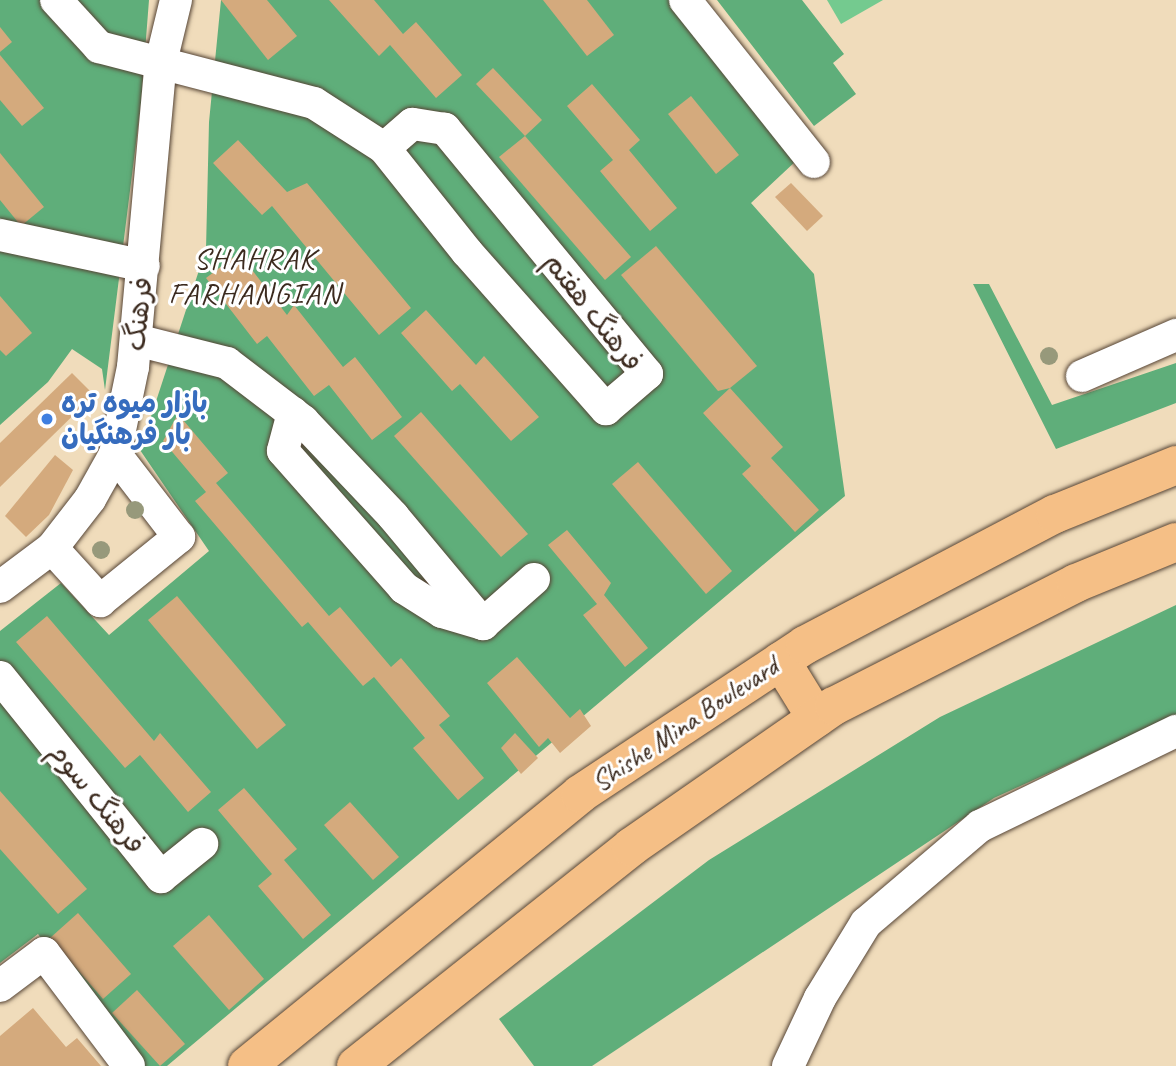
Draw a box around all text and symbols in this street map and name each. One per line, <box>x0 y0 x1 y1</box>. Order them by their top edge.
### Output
district label: SHAHRAK FARHANGIAN <box>171 240 339 310</box>
street label: فرهنگ هفتم <box>536 246 650 378</box>
street label: فرهنگ <box>118 275 160 353</box>
place label: بازار میوه تره بار فرهنگیان <box>61 386 208 452</box>
marker: بازار میوه تره بار فرهنگیان <box>39 411 55 427</box>
street label: Shishe Mina Boulevard <box>585 649 785 799</box>
street label: فرهنگ سوم <box>42 735 152 861</box>

